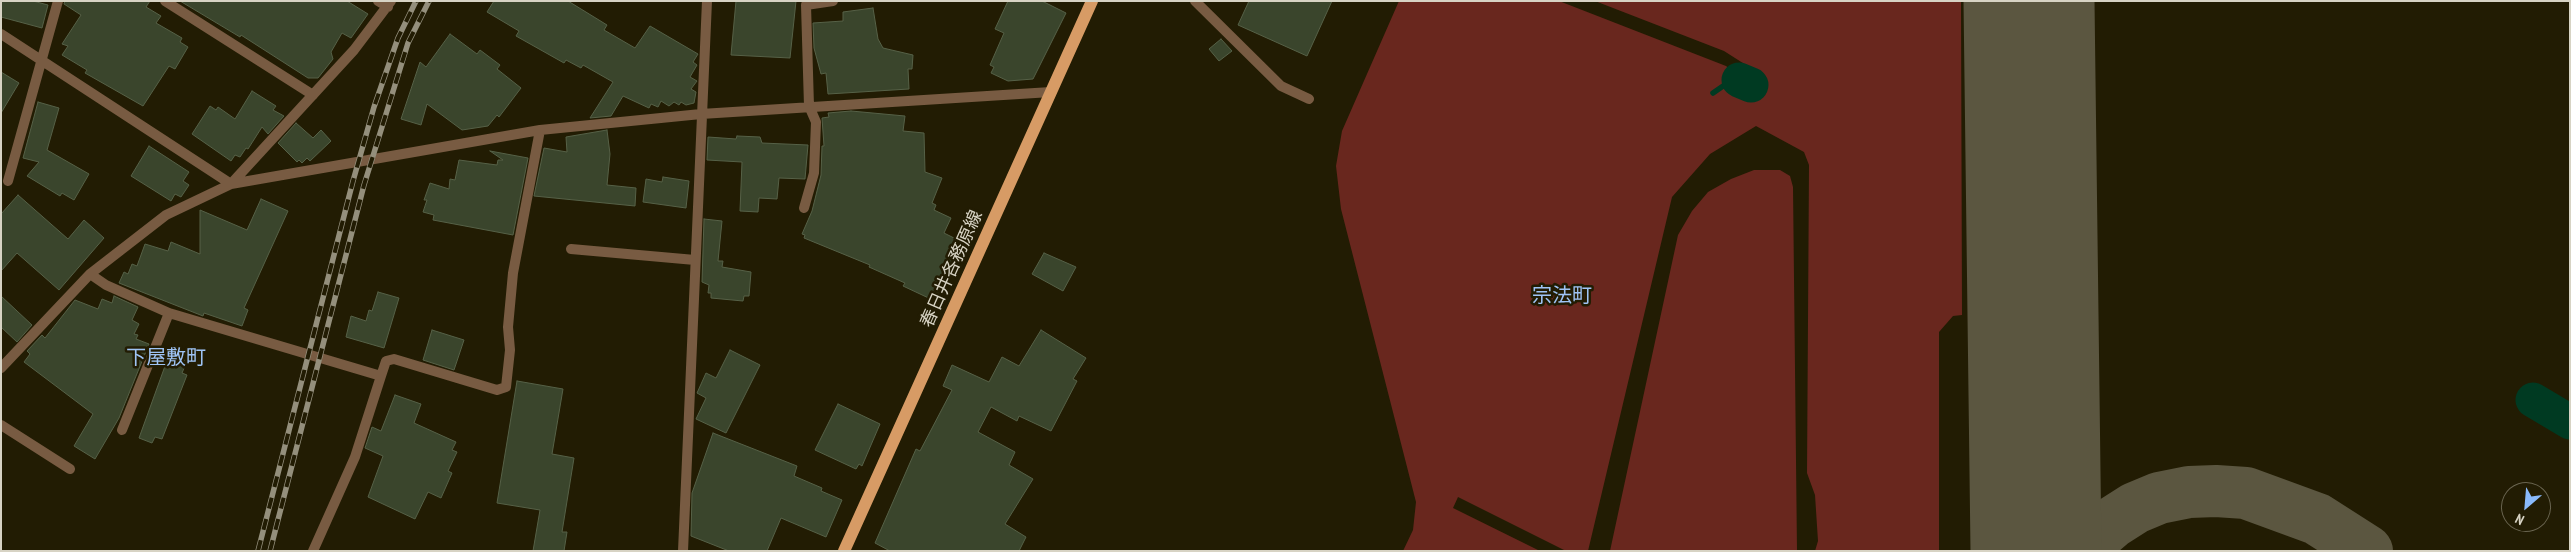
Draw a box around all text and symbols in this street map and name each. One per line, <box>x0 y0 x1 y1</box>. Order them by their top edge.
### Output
street label: 春日井各務原線 <box>917 207 987 331</box>
district label: 宗法町 <box>1532 284 1592 308</box>
district label: 下屋敷町 <box>126 346 206 370</box>
north arrow <box>2501 482 2551 532</box>
text: N <box>2512 510 2527 529</box>

